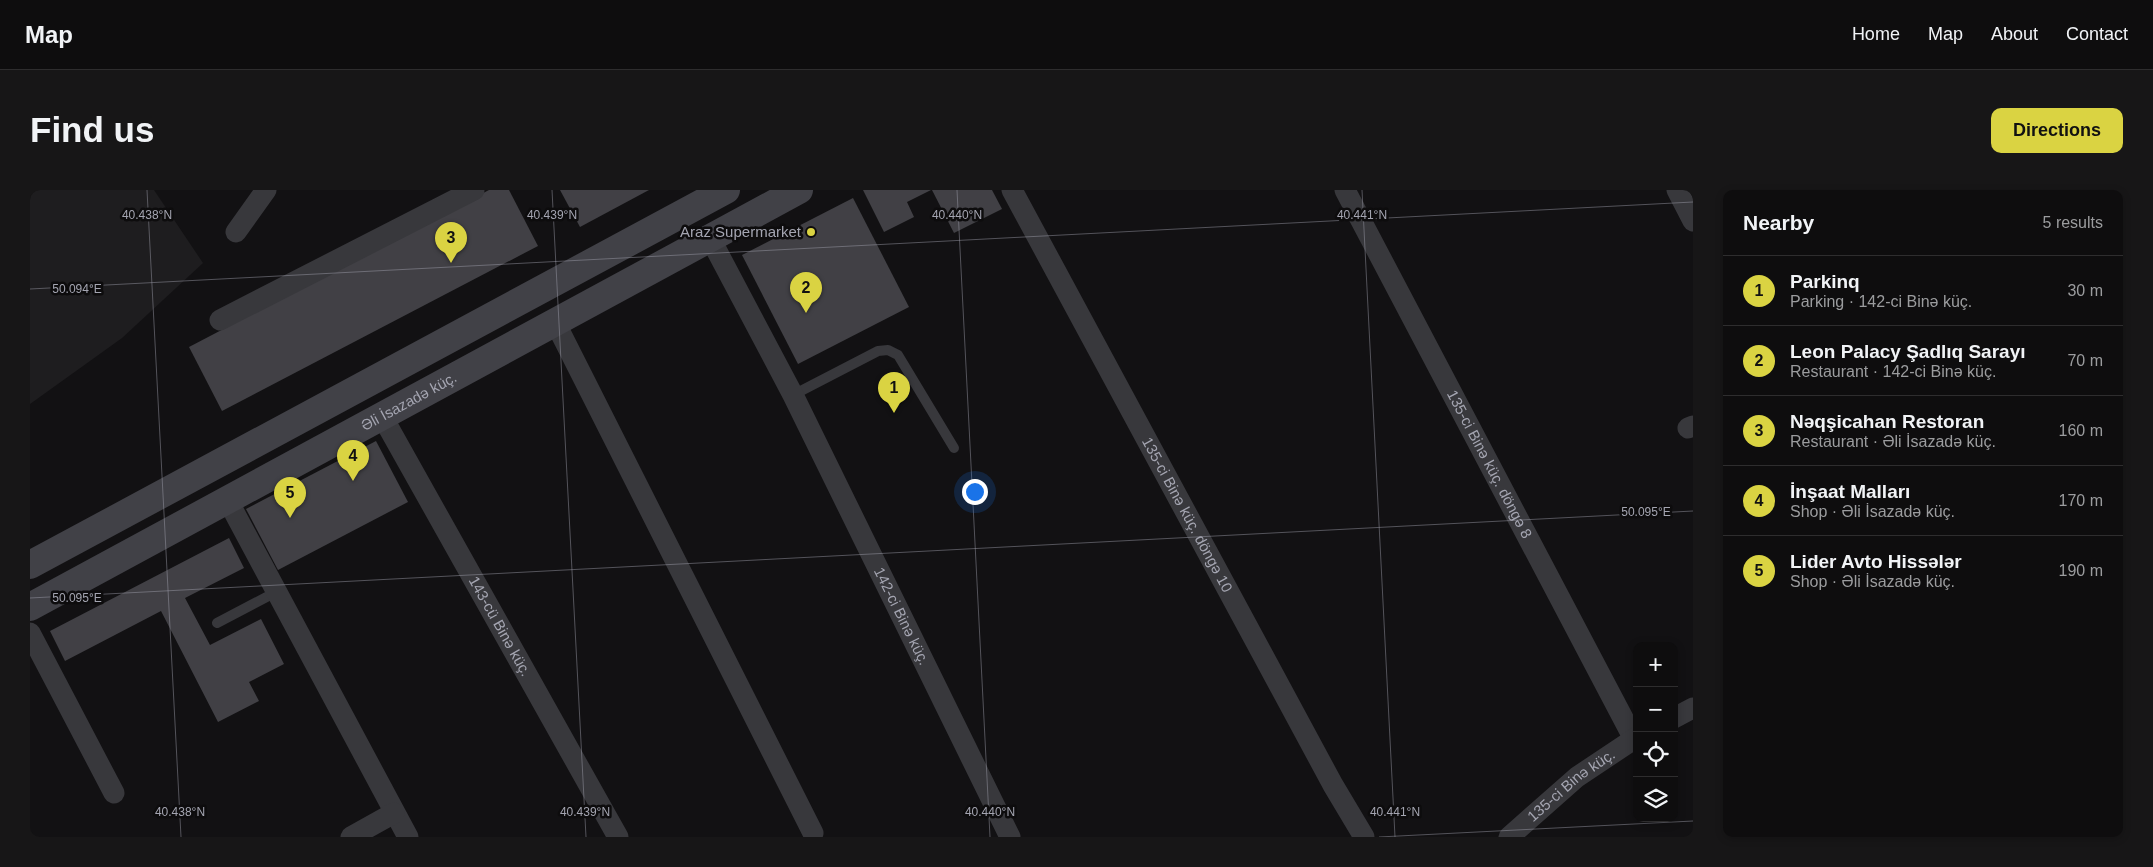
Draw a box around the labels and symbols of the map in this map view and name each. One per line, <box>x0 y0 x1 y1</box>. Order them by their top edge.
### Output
text: 40.438°N <box>122 208 172 222</box>
text: 40.439°N <box>527 208 577 222</box>
text: 40.440°N <box>932 208 982 222</box>
text: 40.441°N <box>1337 208 1387 222</box>
pin: 3 <box>435 222 467 263</box>
place label: Araz Supermarket <box>680 223 802 240</box>
marker: Araz Supermarket <box>805 226 817 238</box>
pin: 2 <box>790 272 822 313</box>
text: 50.094°E <box>52 282 102 296</box>
street label: Əli İsazadə küç. <box>358 368 459 434</box>
pin: 1 <box>878 372 910 413</box>
street label: 135-ci Binə küç. döngə 8 <box>1444 387 1536 541</box>
street label: 135-ci Binə küç. döngə 10 <box>1139 434 1236 595</box>
pin: 4 <box>337 440 369 481</box>
pin: 5 <box>274 477 306 518</box>
your location <box>962 479 988 505</box>
text: 50.095°E <box>1621 505 1671 519</box>
street label: 142-ci Binə küç. <box>871 564 933 668</box>
street label: 143-cü Binə küç. <box>466 573 535 679</box>
text: 50.095°E <box>52 591 102 605</box>
street label: 135-ci Binə küç. <box>1524 745 1618 825</box>
text: 40.438°N <box>155 805 205 819</box>
text: 40.439°N <box>560 805 610 819</box>
text: 40.440°N <box>965 805 1015 819</box>
text: 40.441°N <box>1370 805 1420 819</box>

